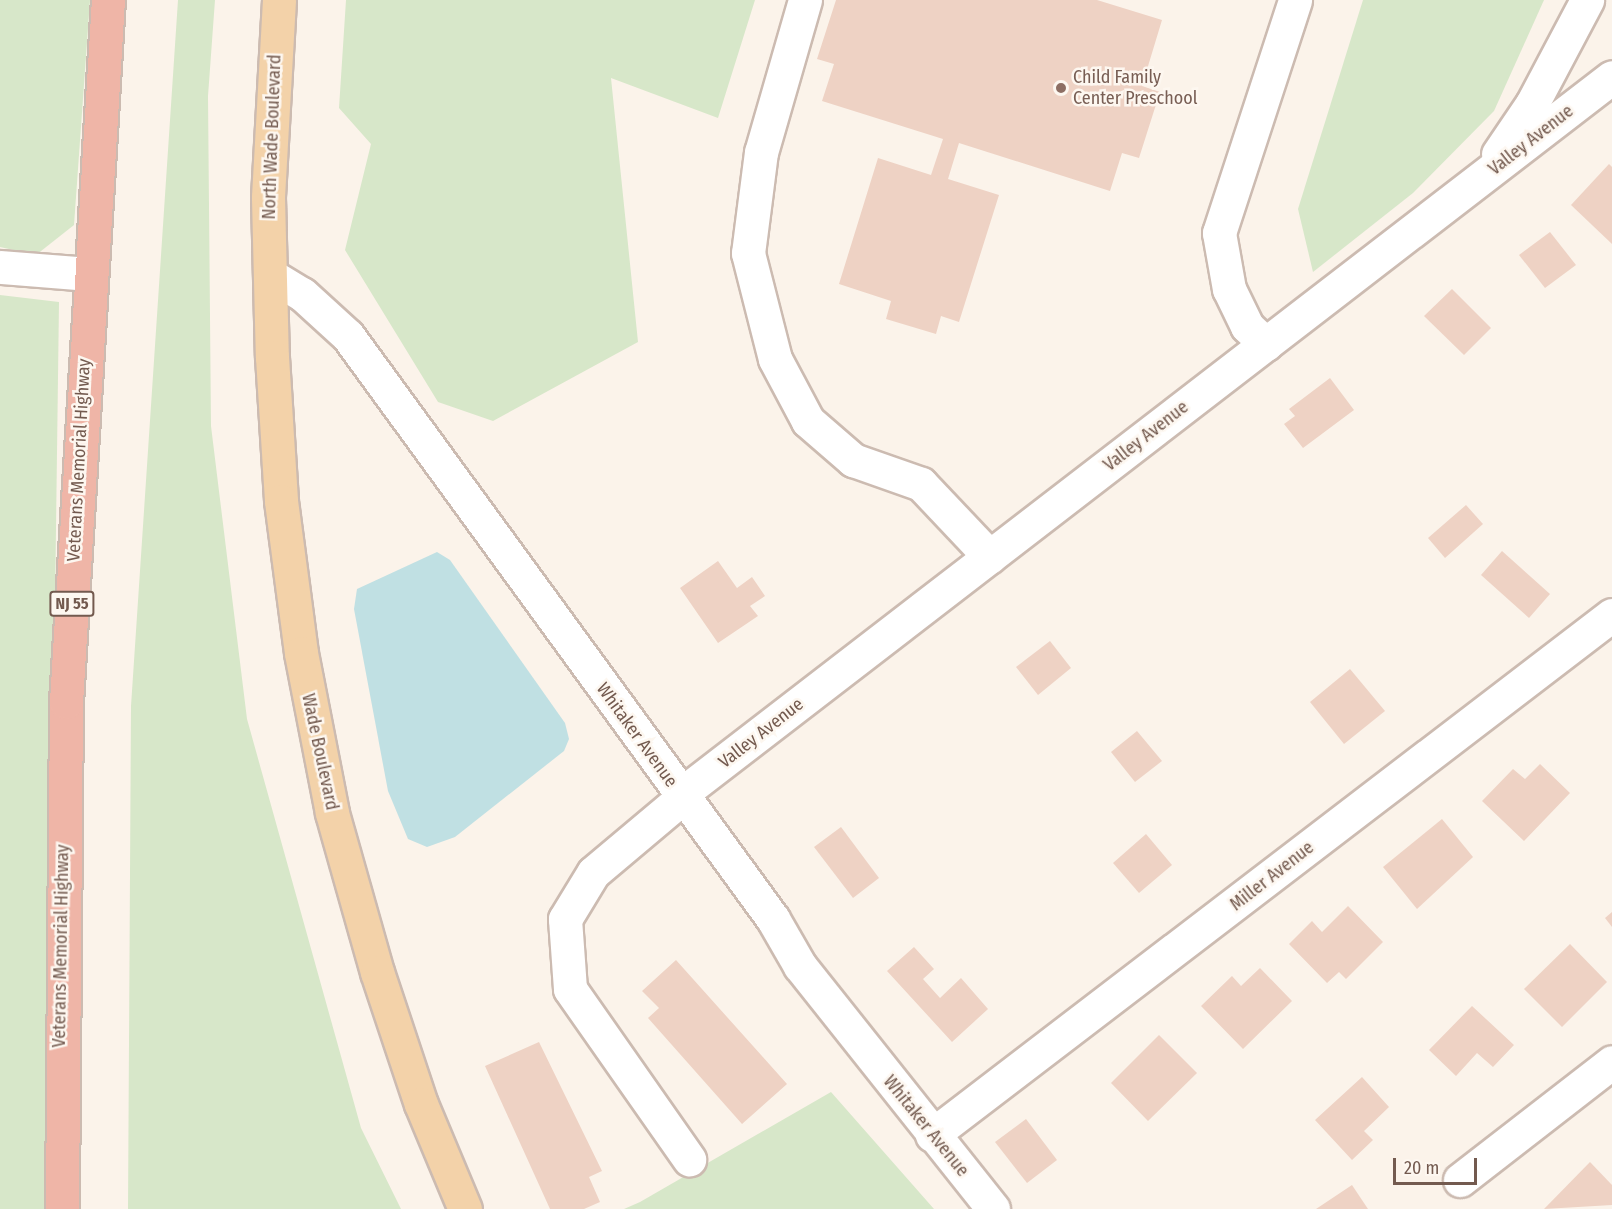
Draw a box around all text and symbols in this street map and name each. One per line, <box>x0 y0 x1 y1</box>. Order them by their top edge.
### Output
street label: North Wade Boulevard <box>258 54 286 220</box>
place label: Child Family Center Preschool <box>1073 67 1197 110</box>
marker: Child Family Center Preschool <box>1054 81 1068 95</box>
street label: Valley Avenue <box>1484 100 1578 180</box>
street label: Veterans Memorial Highway <box>63 358 95 562</box>
street label: Valley Avenue <box>1099 396 1193 476</box>
road number: NJ 55 <box>48 591 96 617</box>
street label: Whitaker Avenue <box>592 679 682 791</box>
street label: Wade Boulevard <box>297 692 343 812</box>
street label: Valley Avenue <box>714 693 808 773</box>
street label: Miller Avenue <box>1226 837 1318 915</box>
street label: Veterans Memorial Highway <box>48 844 74 1048</box>
street label: Whitaker Avenue <box>879 1071 973 1181</box>
scale bar <box>1396 1146 1480 1184</box>
text: 20 m <box>1404 1157 1439 1179</box>

